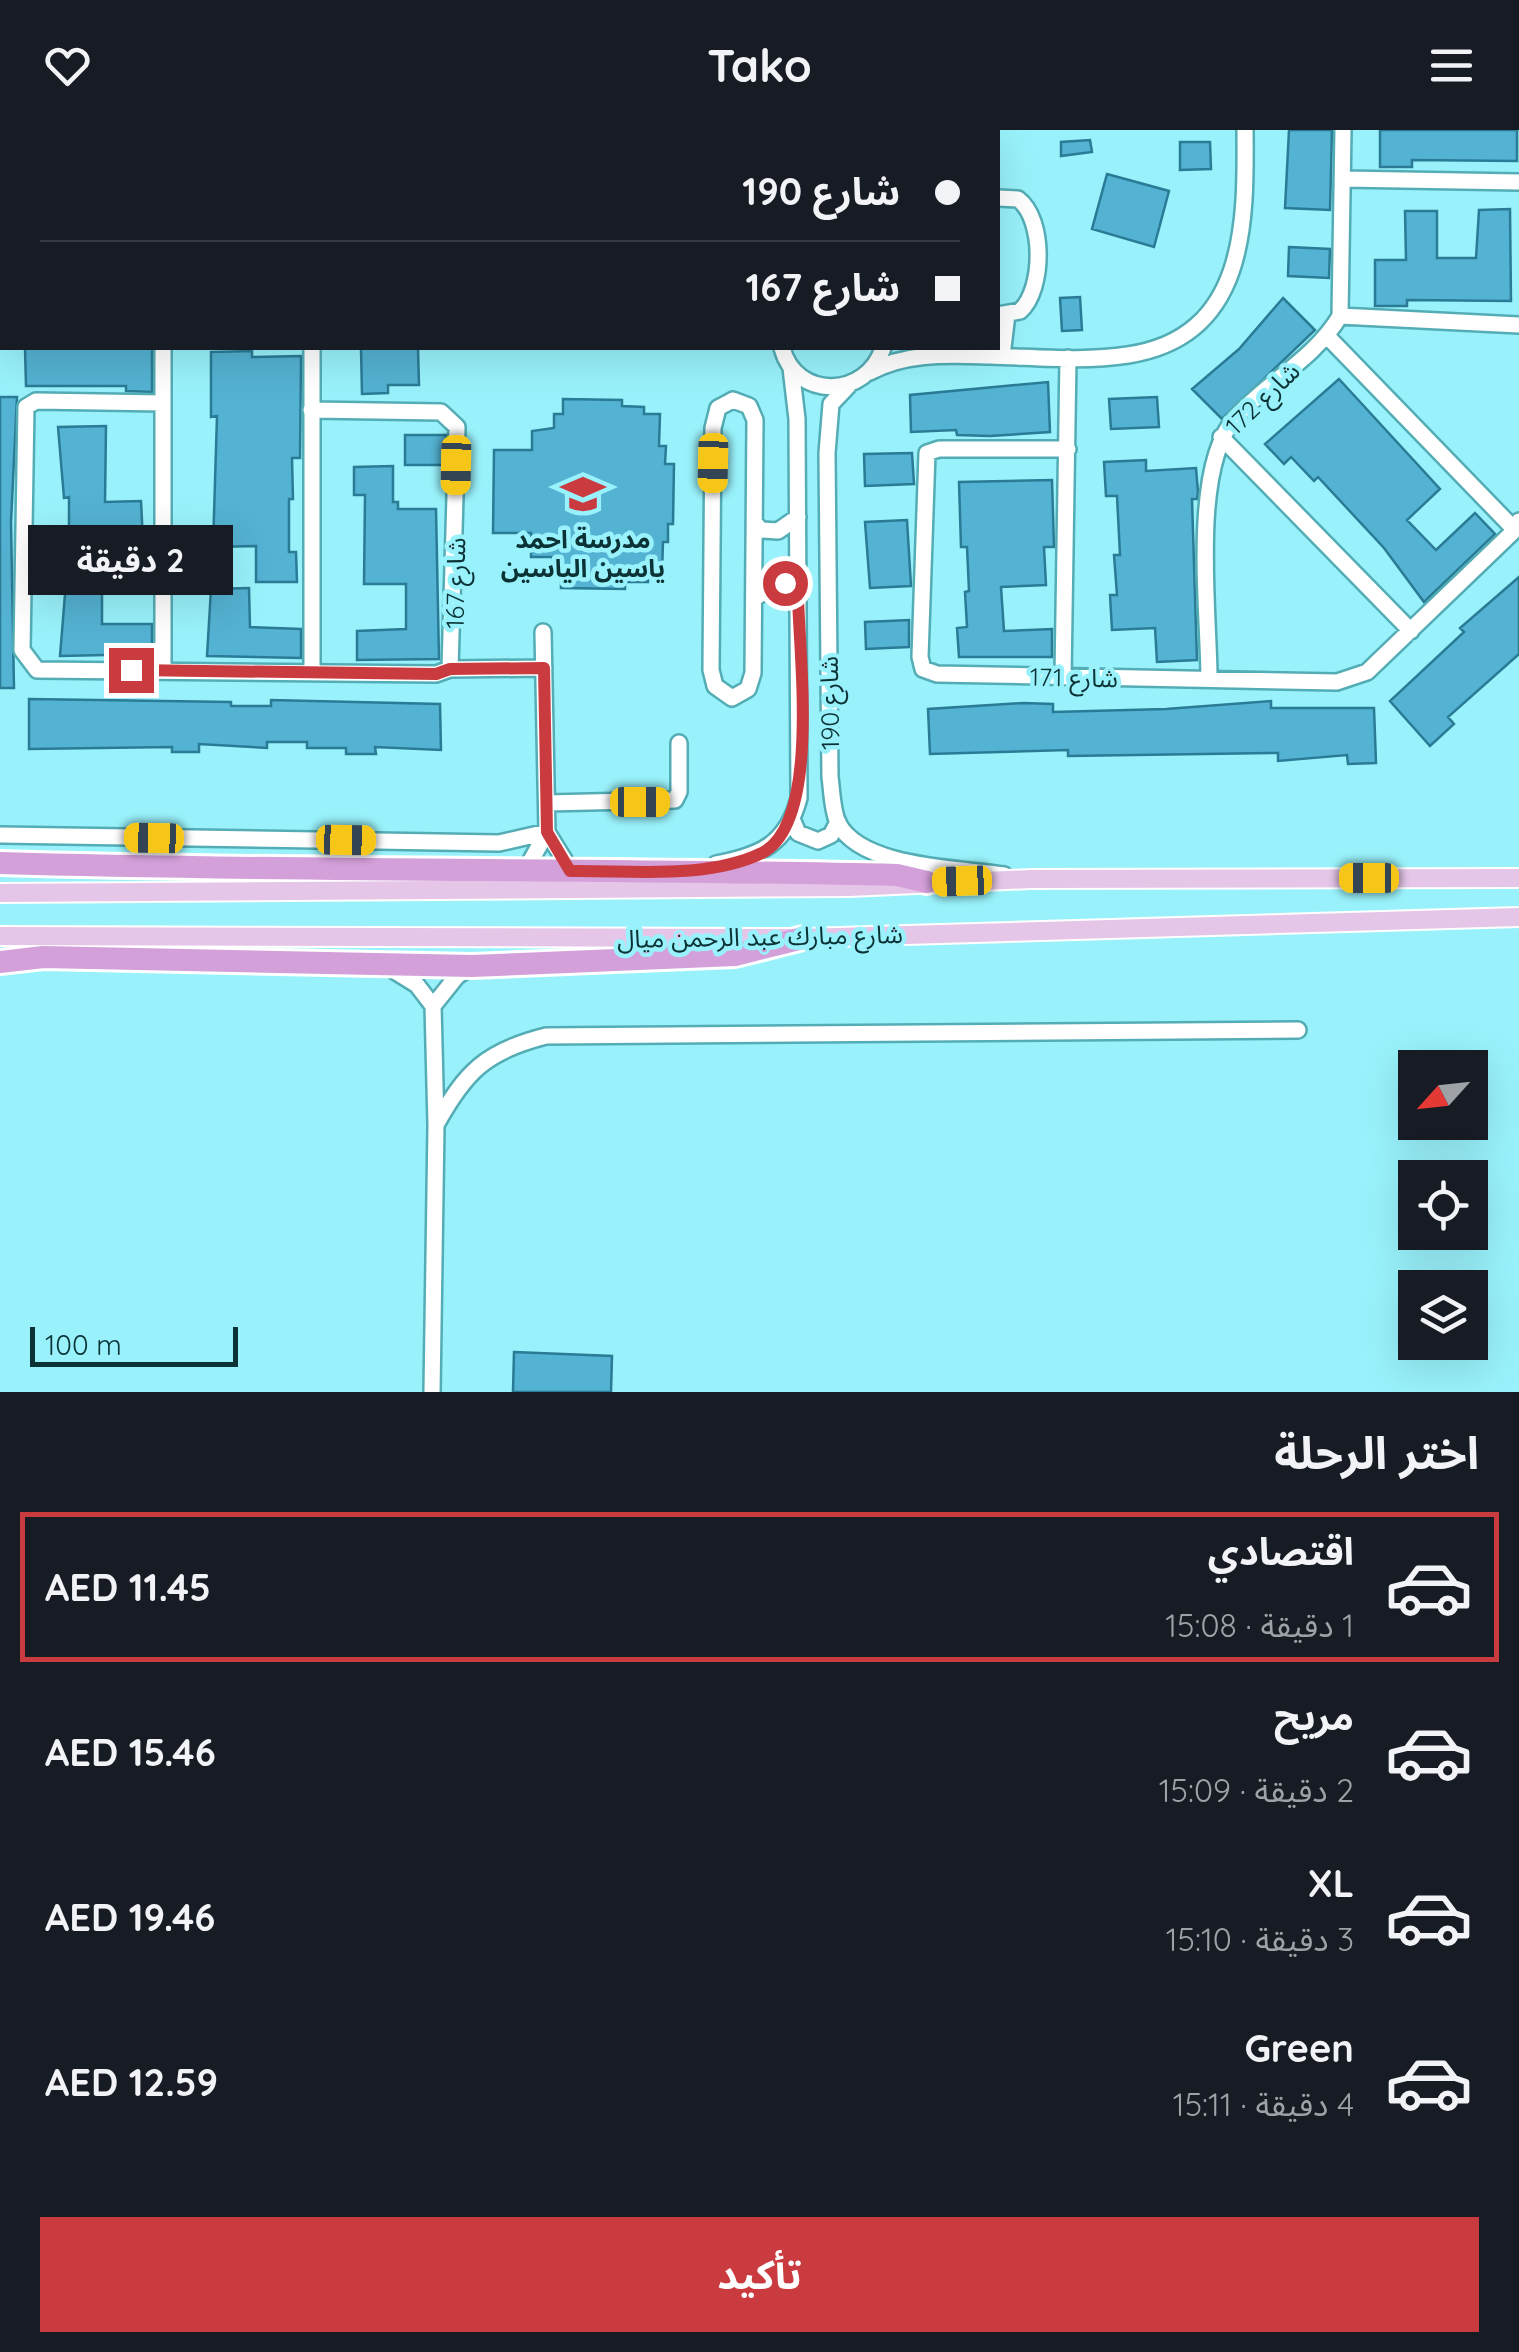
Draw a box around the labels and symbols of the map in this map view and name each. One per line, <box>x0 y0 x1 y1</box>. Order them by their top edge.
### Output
street label: شارع 172 <box>1218 355 1308 444</box>
car <box>697 433 729 493</box>
car <box>440 435 472 495</box>
school or university icon: مدرسة احمد ياسين الياسين <box>559 470 607 518</box>
place label: مدرسة احمد ياسين الياسين <box>501 523 665 583</box>
callout: 2 دقيقة <box>28 525 234 595</box>
street label: شارع 167 <box>439 537 475 629</box>
route start <box>763 561 808 606</box>
route end <box>109 648 154 693</box>
street label: شارع 190 <box>813 656 849 750</box>
street label: شارع 171 <box>1030 661 1118 697</box>
car <box>610 787 670 817</box>
car <box>124 822 184 854</box>
car <box>316 824 376 856</box>
car <box>1339 863 1399 893</box>
car <box>931 865 993 897</box>
street label: شارع مبارك عبد الرحمن ميال <box>617 918 903 958</box>
north arrow <box>1398 1050 1488 1140</box>
scale bar <box>30 1322 238 1366</box>

